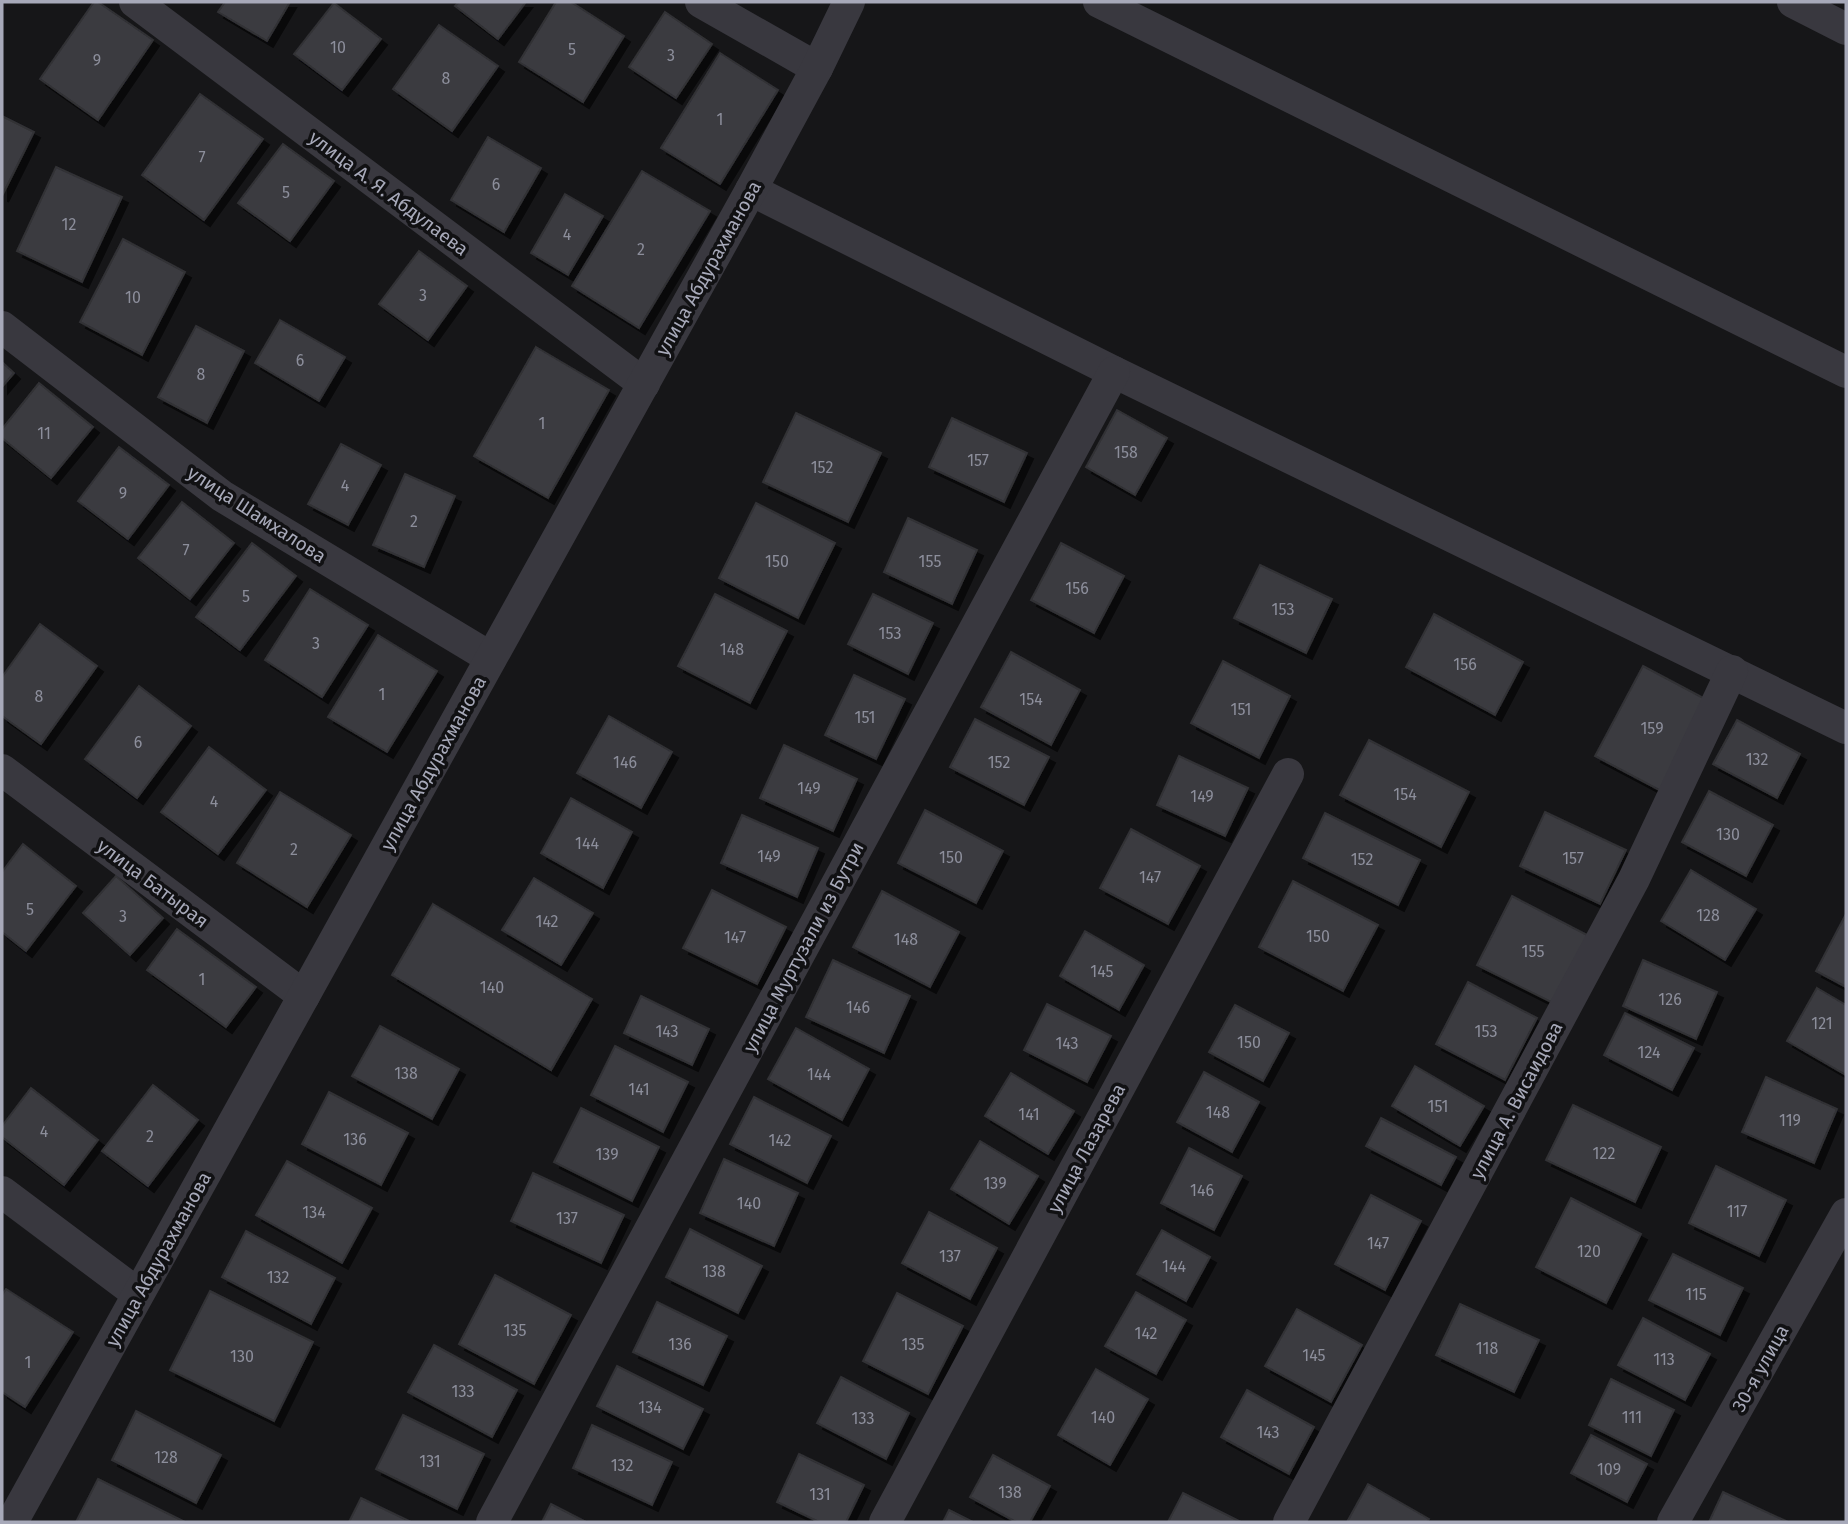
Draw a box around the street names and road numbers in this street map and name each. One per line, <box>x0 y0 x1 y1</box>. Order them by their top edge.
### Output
street label: улица А. Я. Абдулаева <box>304 126 473 261</box>
street label: улица Абдурахманова <box>651 177 766 360</box>
street label: улица Шамхалова <box>183 461 330 568</box>
street label: улица Абдурахманова <box>376 672 491 855</box>
street label: улица Батырая <box>93 834 213 933</box>
street label: улица Муртузали из Бутри <box>738 838 869 1056</box>
street label: улица А. Висаидова <box>1465 1018 1568 1183</box>
street label: улица Лазарева <box>1043 1080 1130 1217</box>
street label: улица Абдурахманова <box>101 1168 216 1351</box>
street label: 30-я улица <box>1727 1321 1794 1416</box>

